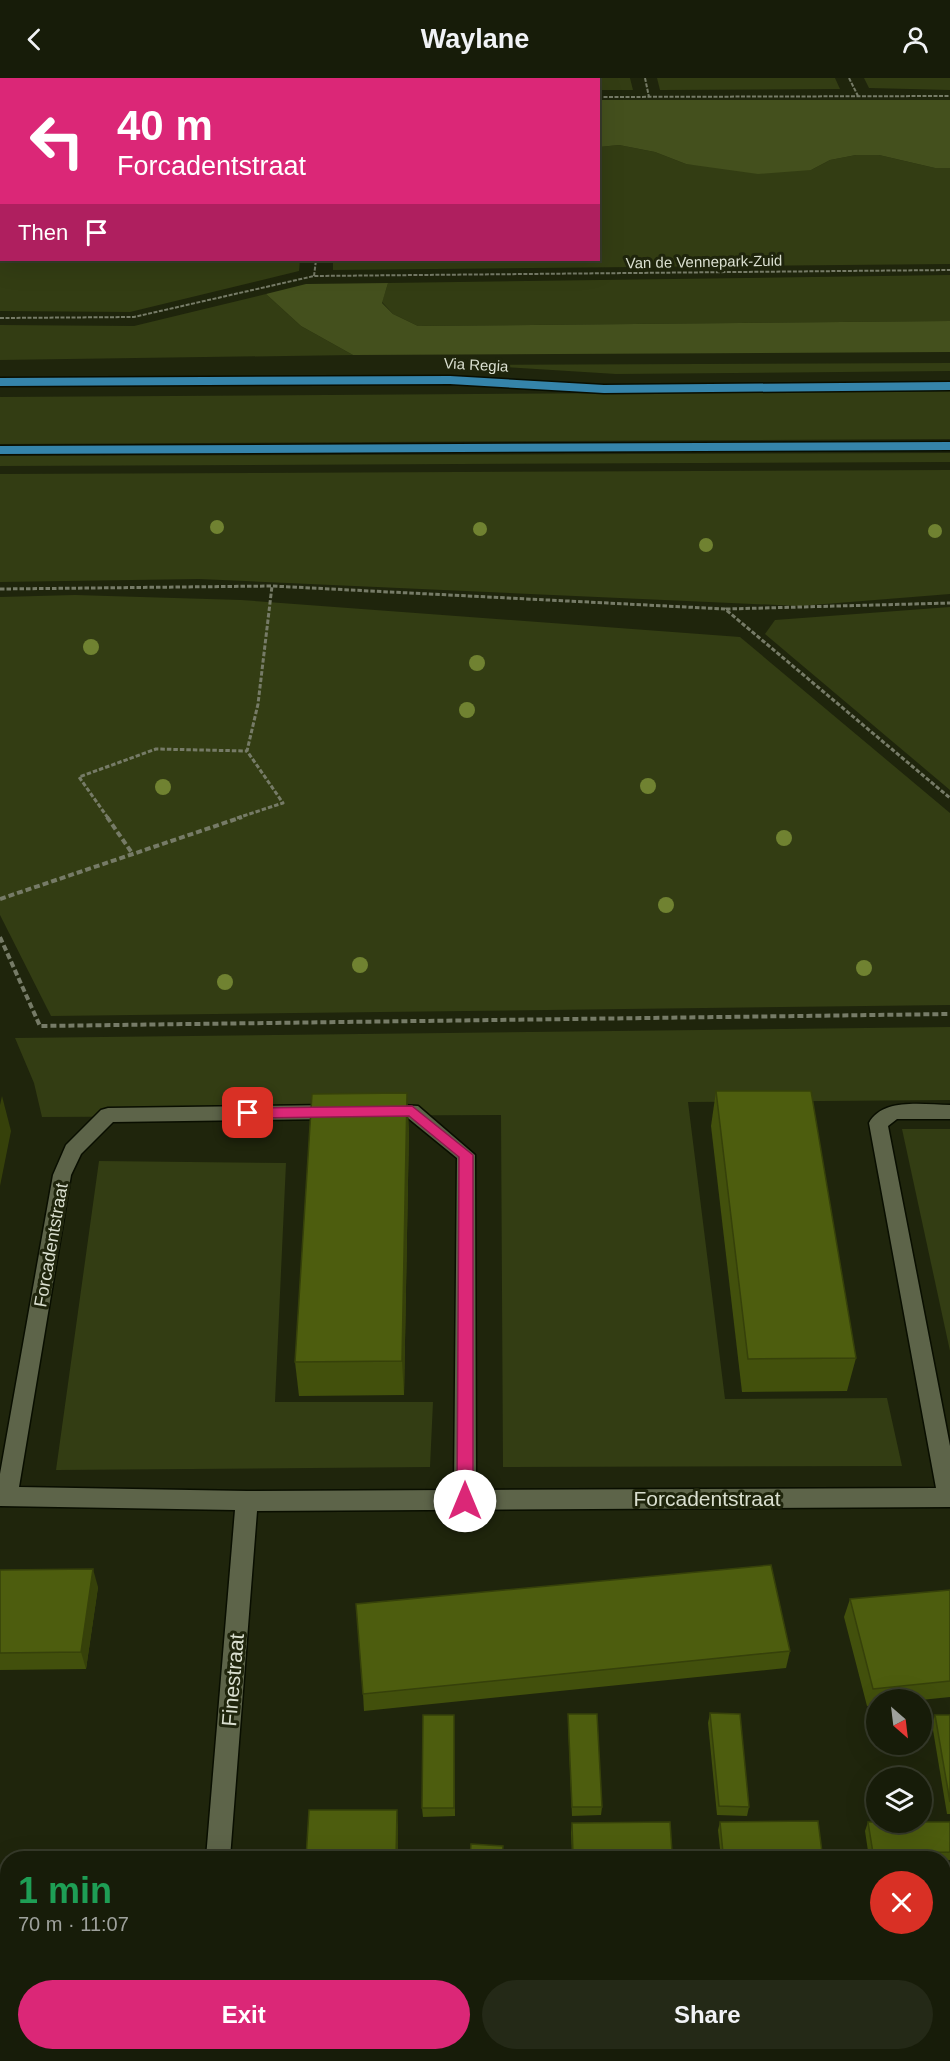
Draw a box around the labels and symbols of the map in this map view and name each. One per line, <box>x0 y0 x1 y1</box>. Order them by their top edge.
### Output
street label: Van de Vennepark-Zuid <box>626 252 782 271</box>
street label: Via Regia <box>443 354 509 375</box>
pin <box>222 1087 273 1138</box>
street label: Forcadentstraat <box>30 1181 72 1309</box>
position arrow <box>433 1469 497 1533</box>
street label: Forcadentstraat <box>633 1487 781 1510</box>
street label: Finestraat <box>217 1632 248 1727</box>
north arrow <box>866 1689 932 1755</box>

